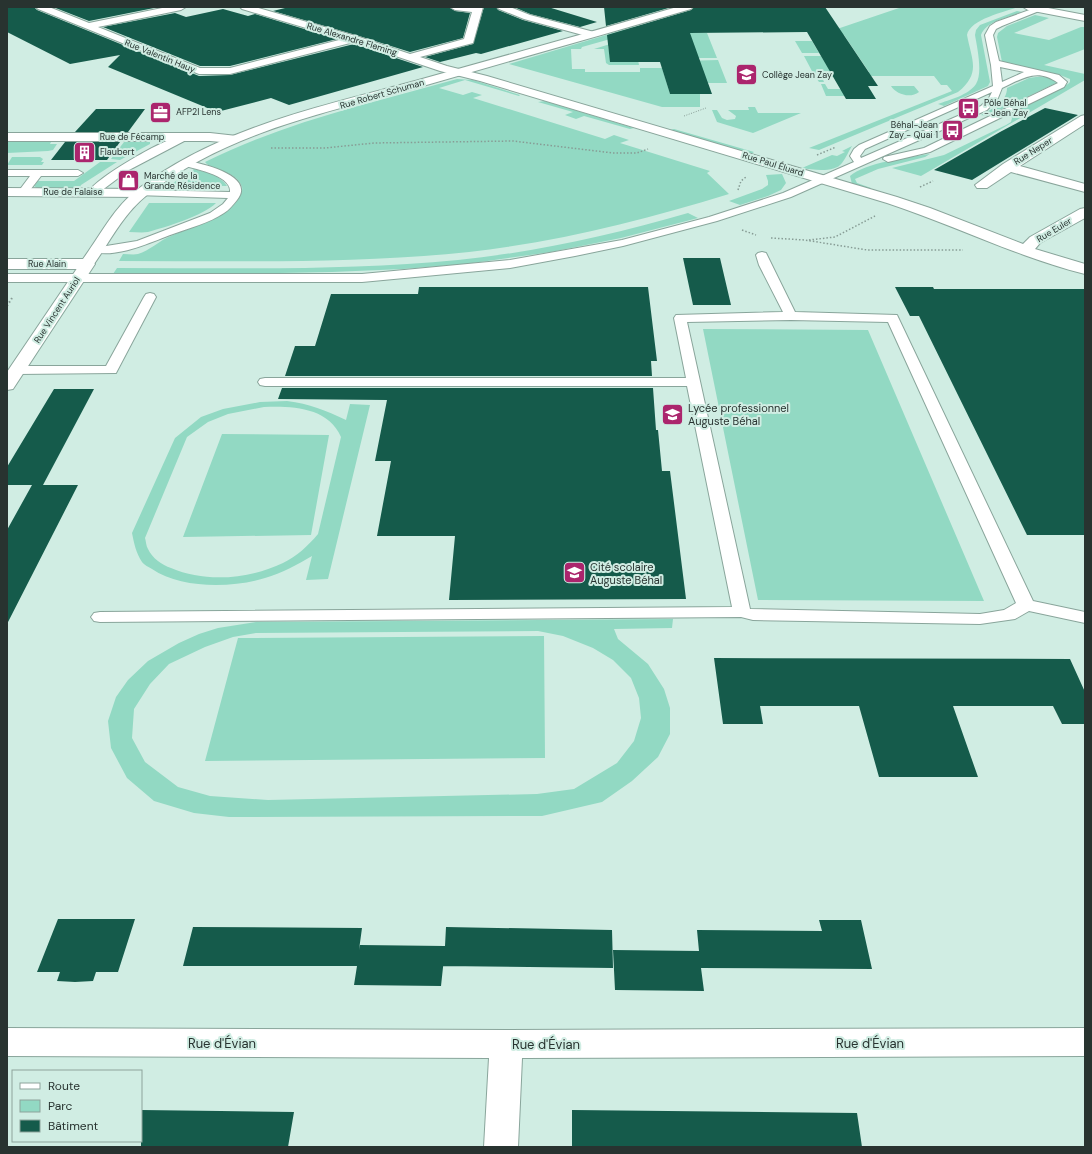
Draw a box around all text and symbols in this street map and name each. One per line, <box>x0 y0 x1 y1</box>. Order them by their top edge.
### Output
street label: Rue Alexandre Fleming <box>305 20 399 58</box>
street label: Rue Valentin Hauy <box>123 36 197 76</box>
school or university icon: Collège Jean Zay <box>734 62 760 88</box>
place label: Collège Jean Zay <box>762 69 832 81</box>
street label: Rue Robert Schuman <box>338 76 426 112</box>
bus stop icon: Pôle Béhal - Jean Zay <box>955 95 981 121</box>
place label: Pôle Béhal - Jean Zay <box>984 97 1028 119</box>
office icon: AFP2I Lens <box>147 99 173 125</box>
place label: AFP2I Lens <box>176 106 222 118</box>
bus stop icon: Béhal-Jean Zay - Quai 1 <box>940 117 966 143</box>
place label: Béhal-Jean Zay - Quai 1 <box>889 119 938 141</box>
street label: Rue de Fécamp <box>100 131 165 143</box>
street label: Rue Neper <box>1011 134 1055 168</box>
building icon: Flaubert <box>72 139 98 165</box>
place label: Flaubert <box>100 146 135 158</box>
street label: Rue Paul Éluard <box>741 148 806 179</box>
shop icon: Marché de la Grande Résidence <box>115 168 141 194</box>
place label: Marché de la Grande Résidence <box>144 170 220 192</box>
street label: Rue de Falaise <box>43 186 103 198</box>
street label: Rue Euler <box>1034 215 1074 245</box>
street label: Rue Alain <box>28 258 66 270</box>
street label: Rue Vincent Auriol <box>31 275 83 345</box>
school or university icon: Lycée professionnel Auguste Béhal <box>660 401 686 427</box>
place label: Lycée professionnel Auguste Béhal <box>688 401 789 428</box>
school or university icon: Cité scolaire Auguste Béhal <box>562 560 588 586</box>
place label: Cité scolaire Auguste Béhal <box>590 560 662 587</box>
street label: Rue d'Évian <box>188 1034 256 1052</box>
street label: Rue d'Évian <box>836 1034 904 1052</box>
street label: Rue d'Évian <box>512 1035 580 1053</box>
legend <box>12 1070 142 1142</box>
text: Route <box>48 1078 80 1094</box>
text: Parc <box>48 1098 72 1114</box>
text: Bâtiment <box>48 1118 99 1134</box>

